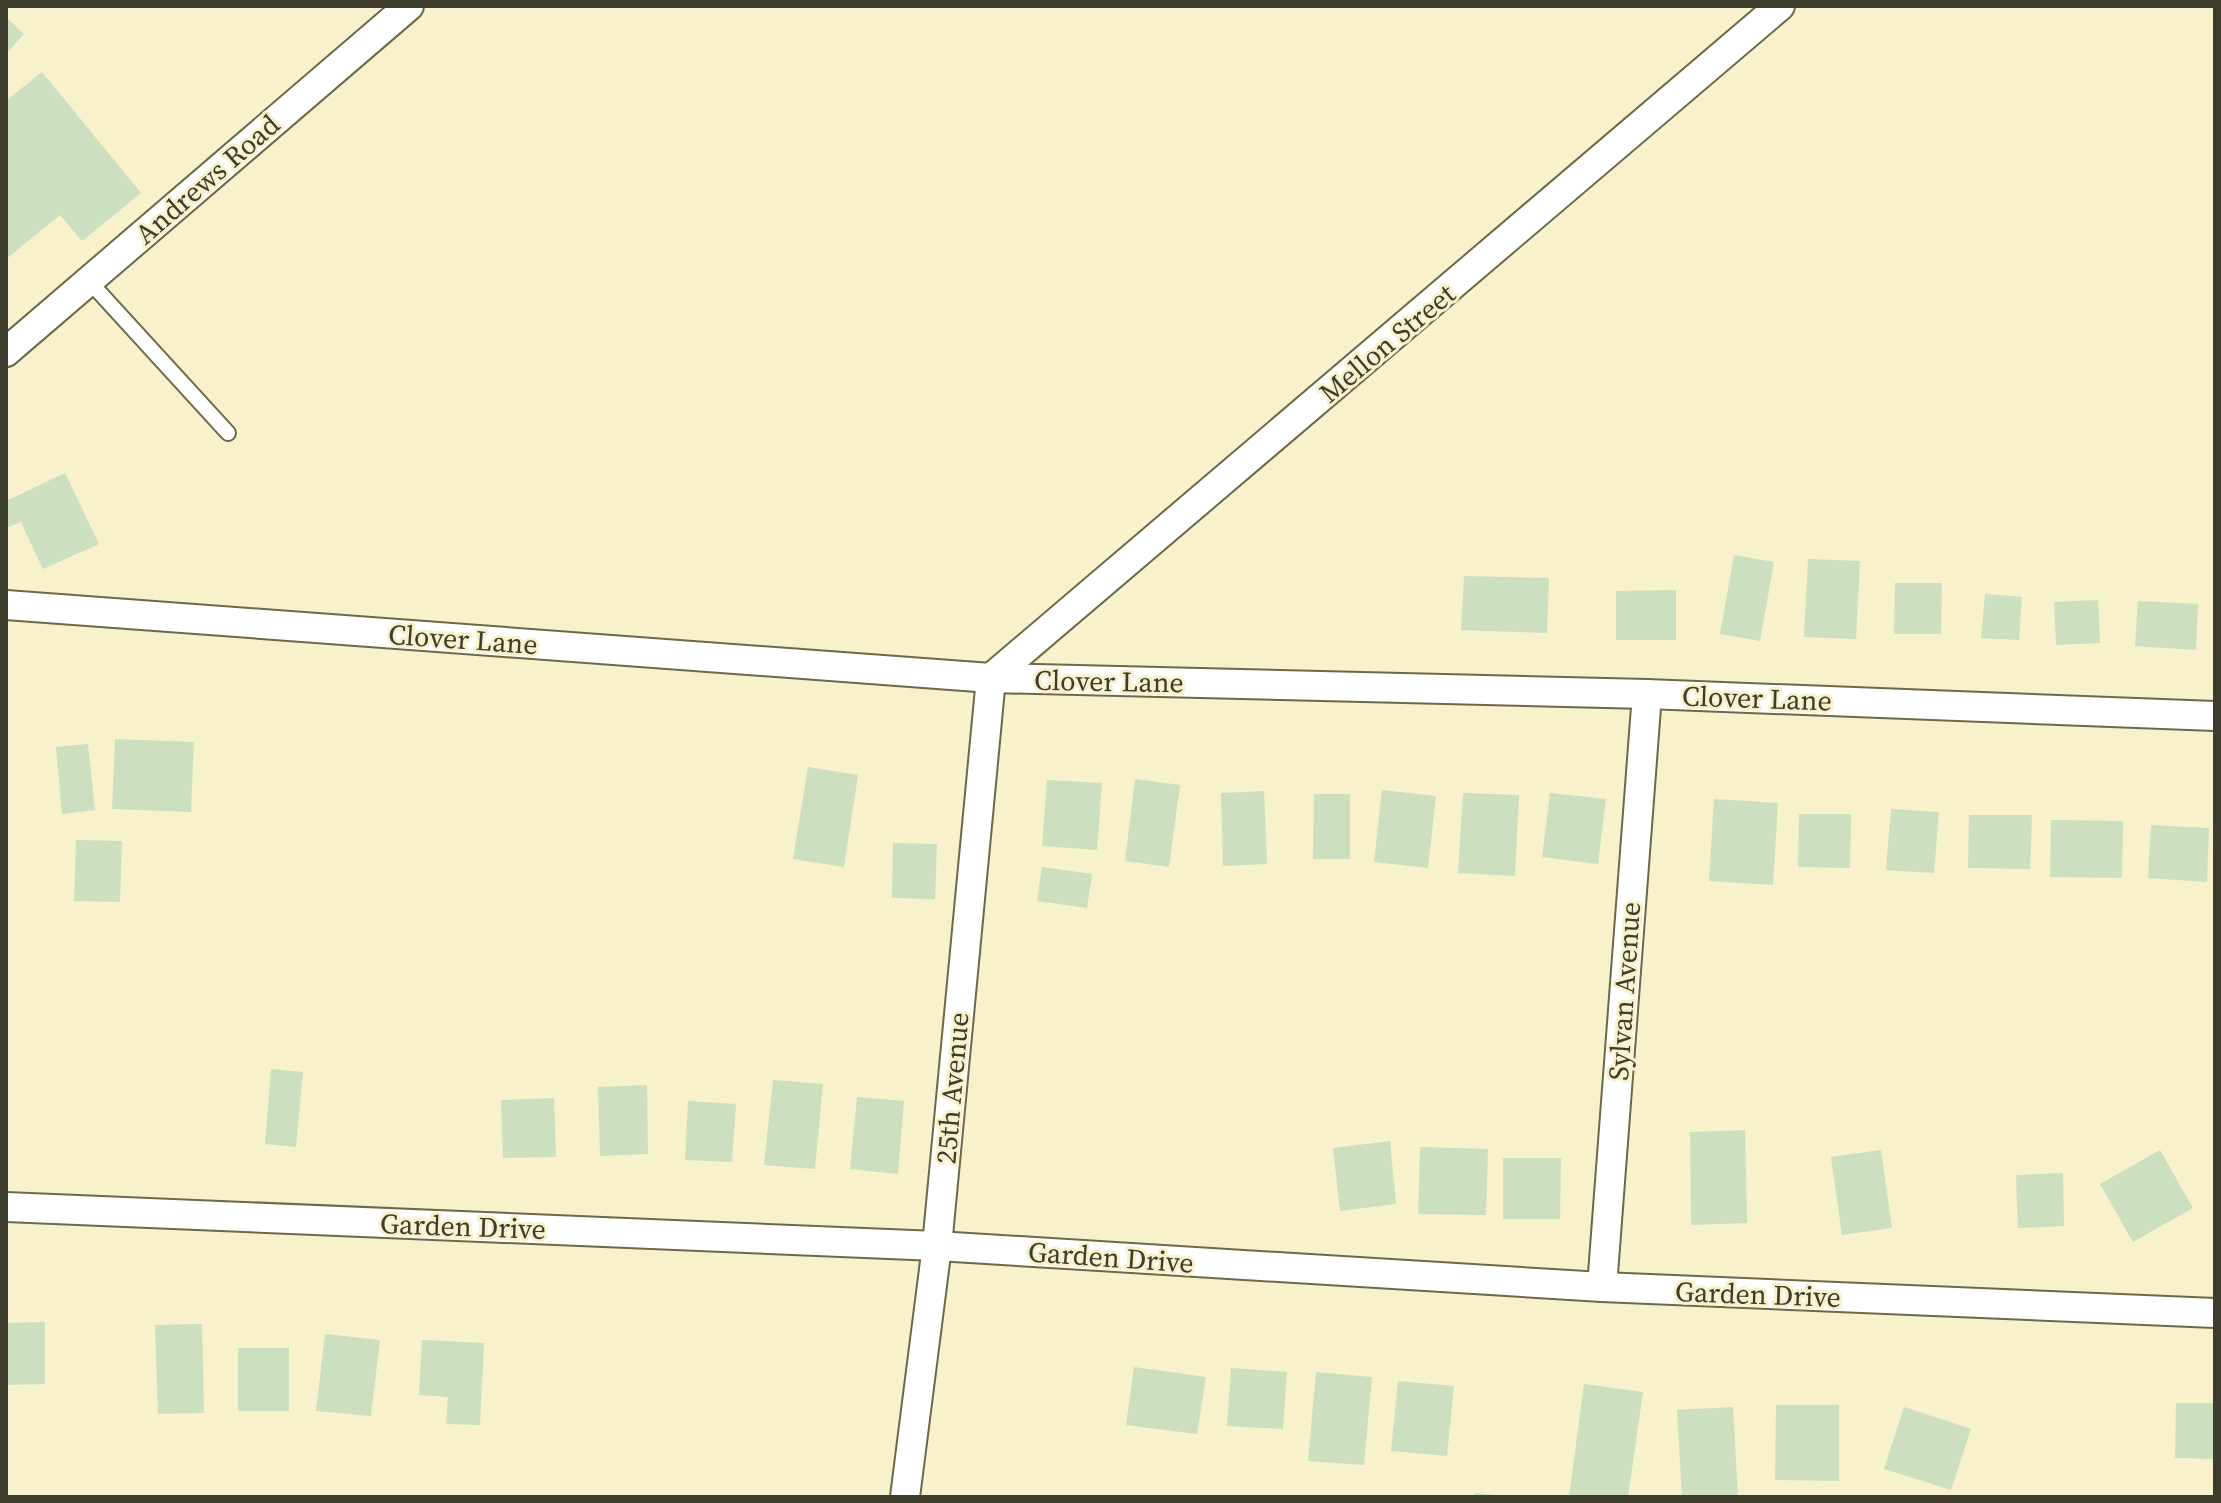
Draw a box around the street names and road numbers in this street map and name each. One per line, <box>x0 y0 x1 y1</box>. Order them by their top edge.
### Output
street label: Andrews Road <box>127 105 288 252</box>
street label: Mellon Street <box>1311 274 1464 411</box>
street label: Clover Lane <box>387 615 539 663</box>
street label: Clover Lane <box>1034 661 1184 701</box>
street label: Clover Lane <box>1682 676 1832 720</box>
street label: Sylvan Avenue <box>1599 900 1649 1082</box>
street label: 25th Avenue <box>926 1010 978 1166</box>
street label: Garden Drive <box>379 1204 547 1248</box>
street label: Garden Drive <box>1027 1232 1195 1282</box>
street label: Garden Drive <box>1674 1272 1842 1316</box>

